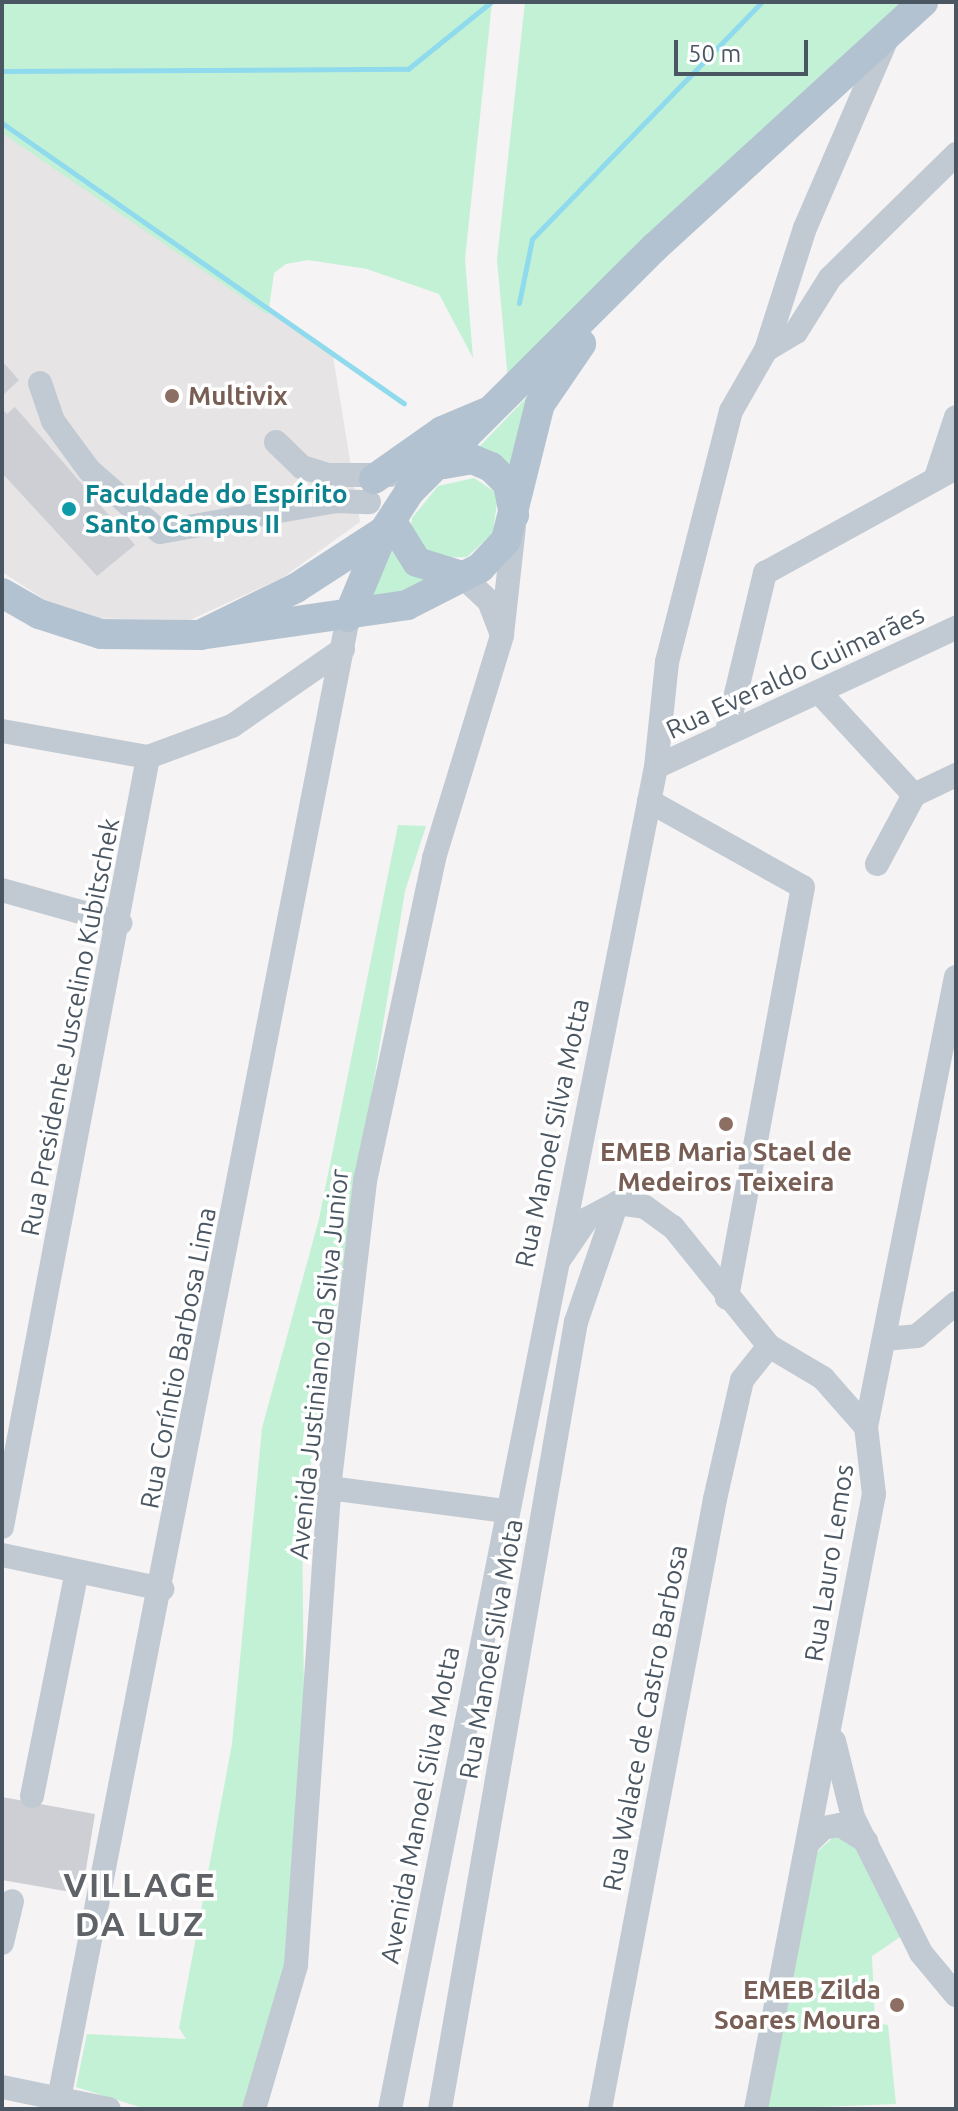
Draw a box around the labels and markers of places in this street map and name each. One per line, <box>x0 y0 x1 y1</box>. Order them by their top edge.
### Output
place label: Multivix <box>188 380 288 412</box>
marker: Multivix <box>163 387 181 405</box>
place label: Faculdade do Espírito Santo Campus II <box>85 478 348 540</box>
marker: Faculdade do Espírito Santo Campus II <box>60 500 78 518</box>
marker: EMEB Maria Stael de Medeiros Teixeira <box>717 1115 735 1133</box>
place label: EMEB Maria Stael de Medeiros Teixeira <box>600 1136 852 1198</box>
place label: EMEB Zilda Soares Moura <box>714 1974 881 2036</box>
marker: EMEB Zilda Soares Moura <box>888 1996 906 2014</box>

